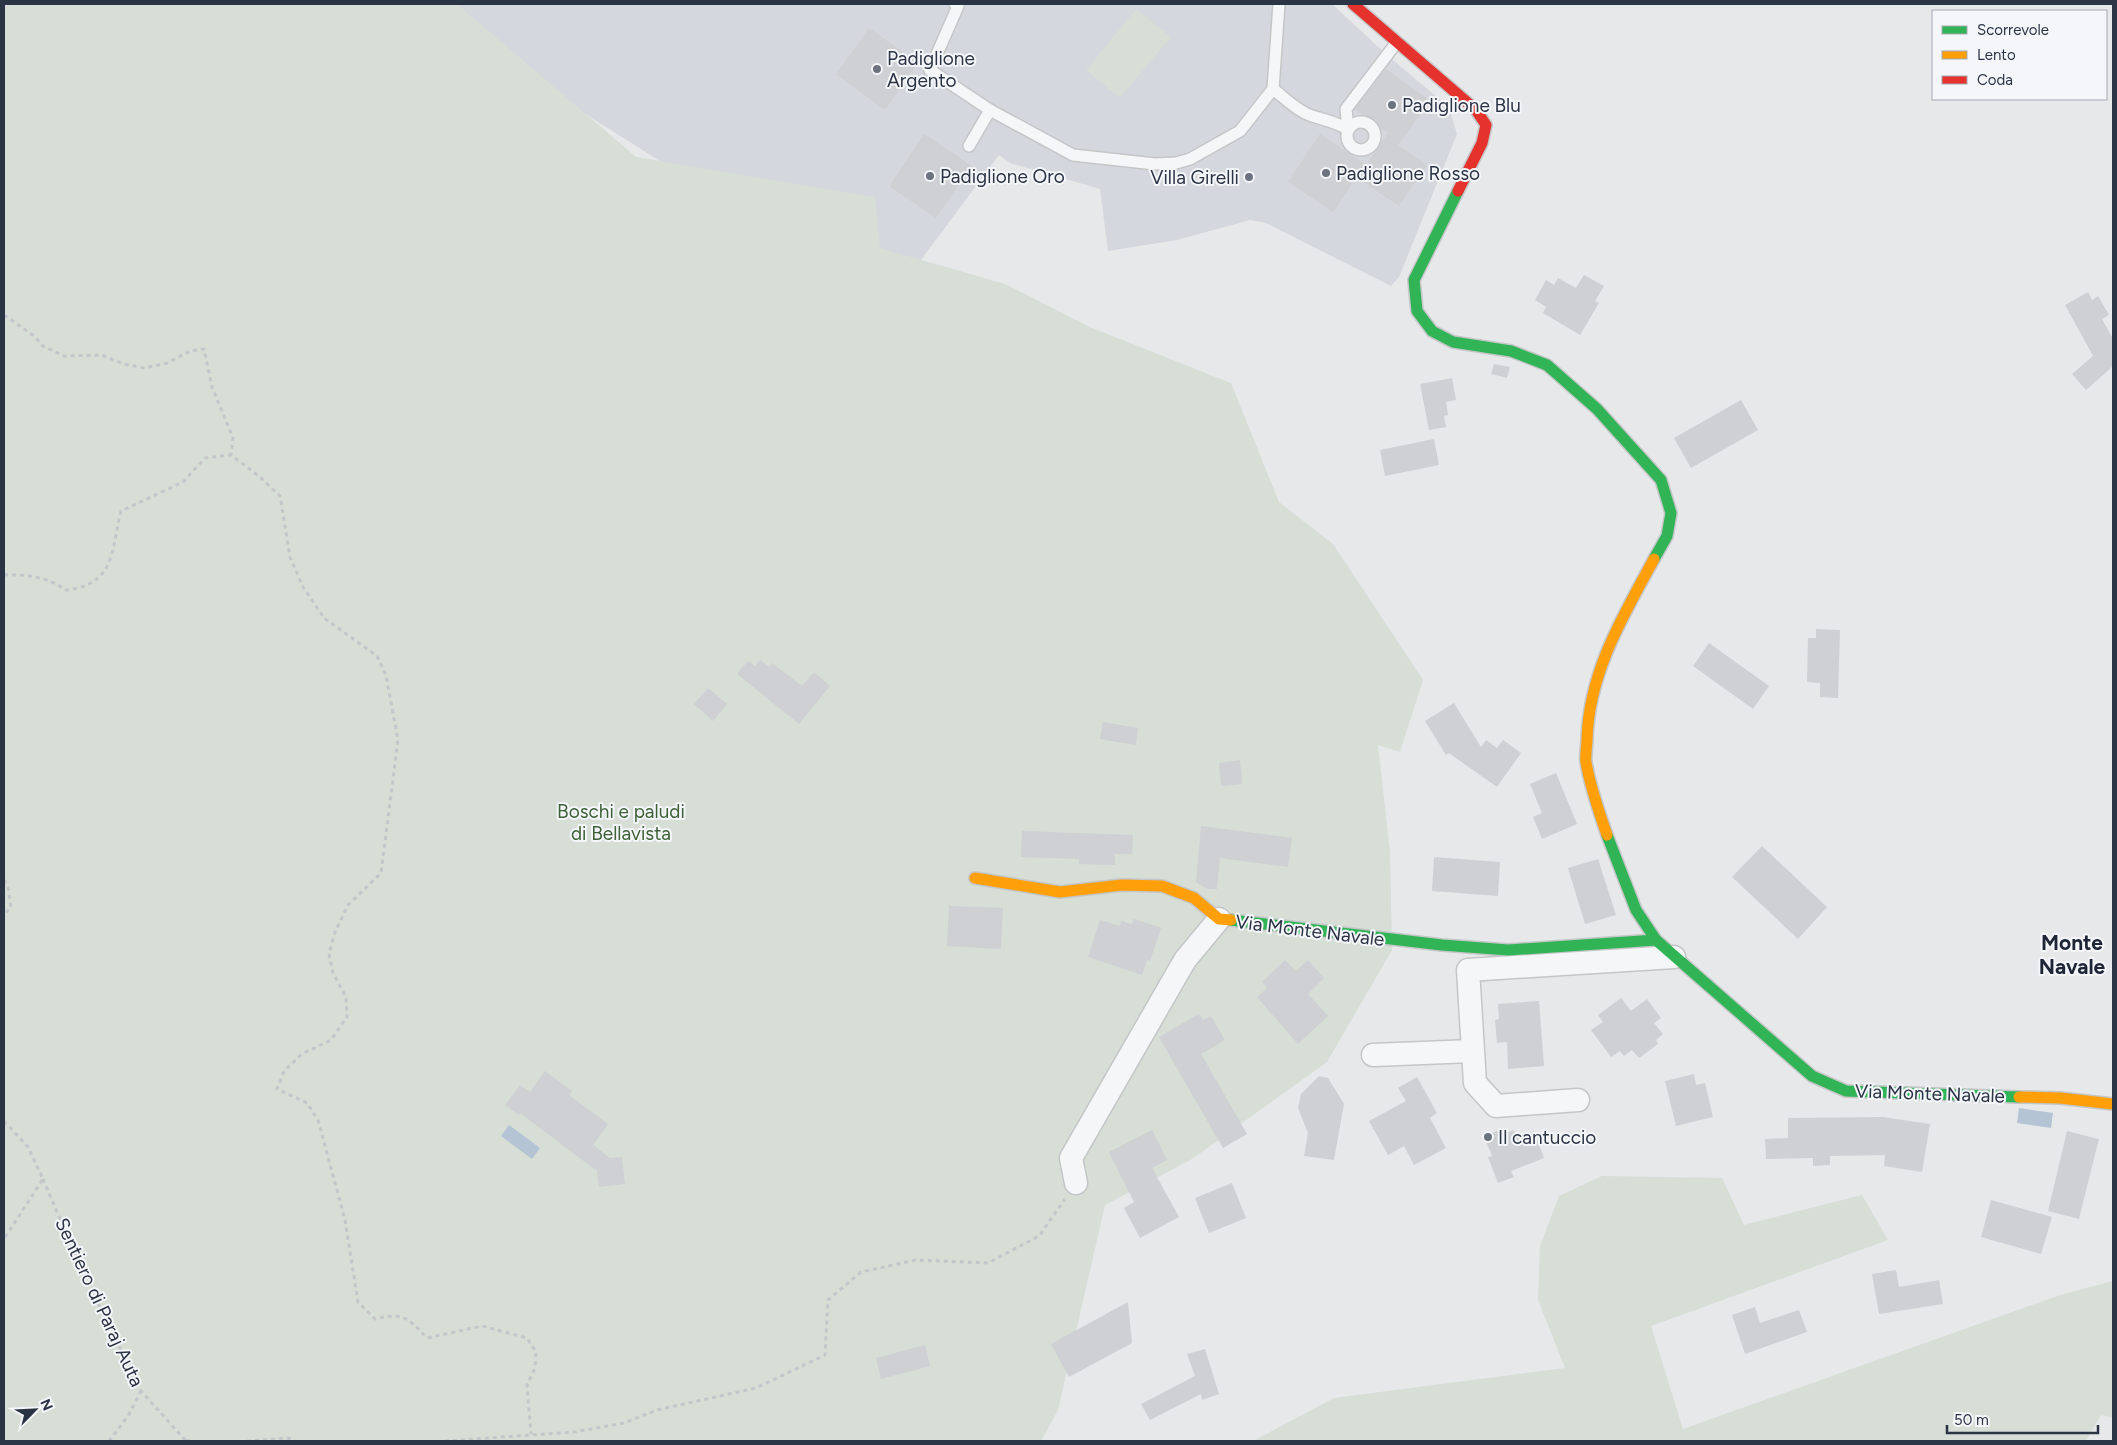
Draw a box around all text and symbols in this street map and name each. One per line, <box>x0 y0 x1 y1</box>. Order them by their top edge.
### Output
legend <box>1932 10 2107 100</box>
text: Scorrevole <box>1977 21 2049 39</box>
text: Lento <box>1977 46 2016 64</box>
place label: Padiglione Argento <box>887 47 975 92</box>
marker: Padiglione Argento <box>871 63 883 75</box>
text: Coda <box>1977 71 2013 89</box>
place label: Padiglione Blu <box>1402 94 1521 117</box>
marker: Padiglione Blu <box>1386 99 1398 111</box>
place label: Padiglione Rosso <box>1336 162 1480 185</box>
place label: Padiglione Oro <box>940 165 1065 188</box>
place label: Villa Girelli <box>1150 166 1239 189</box>
marker: Padiglione Rosso <box>1320 167 1332 179</box>
marker: Padiglione Oro <box>924 170 936 182</box>
marker: Villa Girelli <box>1243 171 1255 183</box>
park label: Boschi e paludi di Bellavista <box>557 800 685 845</box>
street label: Via Monte Navale <box>1234 910 1386 951</box>
district label: Monte Navale <box>2039 930 2106 979</box>
street label: Via Monte Navale <box>1855 1079 2005 1108</box>
place label: Il cantuccio <box>1498 1126 1596 1149</box>
marker: Il cantuccio <box>1482 1131 1494 1143</box>
street label: Sentiero di Paraj Auta <box>50 1214 149 1390</box>
north arrow <box>10 1385 60 1435</box>
text: N <box>36 1397 56 1413</box>
scale bar <box>1947 1402 2098 1434</box>
text: 50 m <box>1954 1411 1989 1429</box>

